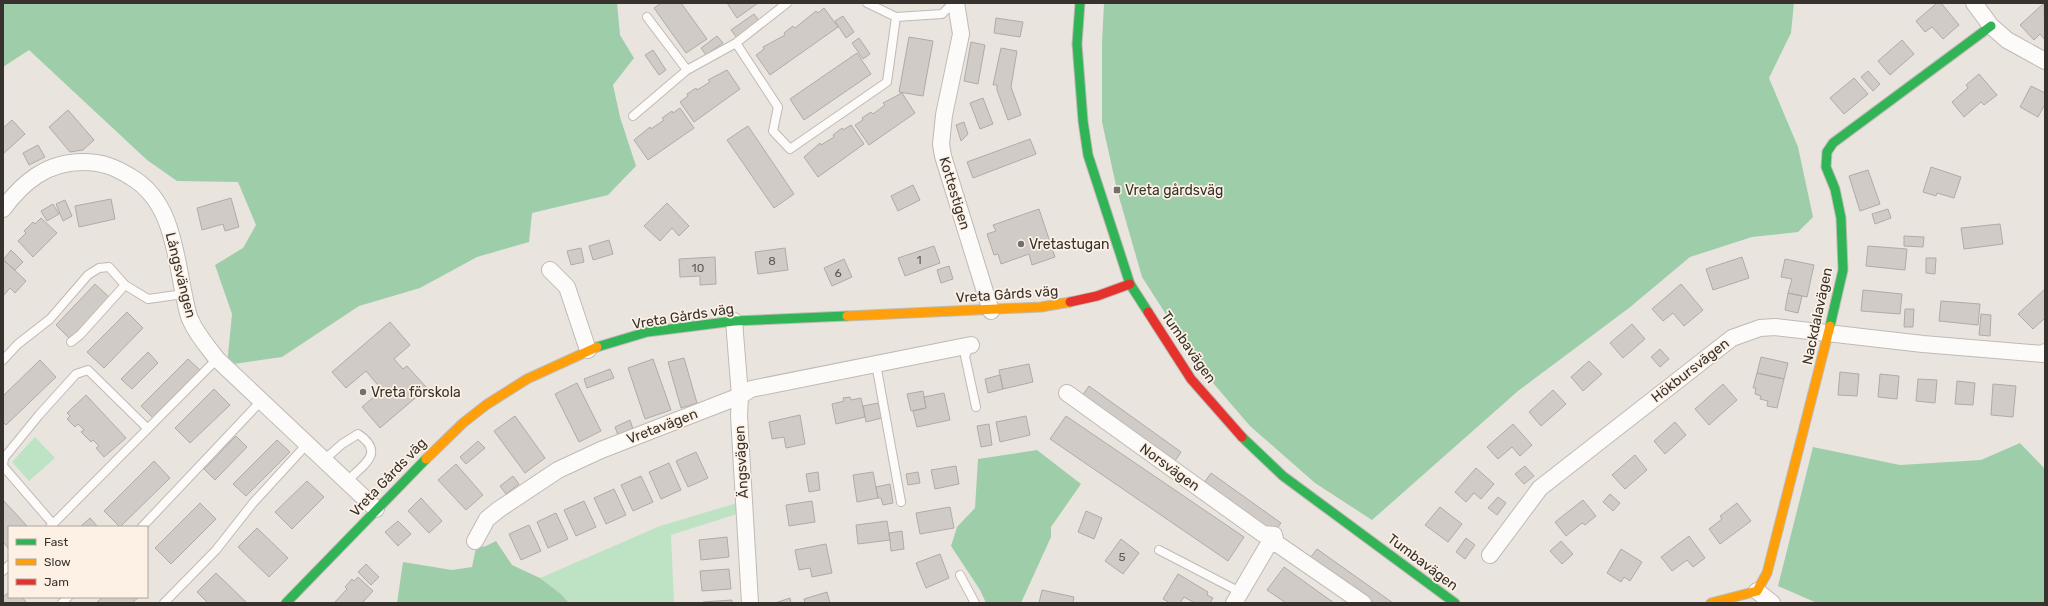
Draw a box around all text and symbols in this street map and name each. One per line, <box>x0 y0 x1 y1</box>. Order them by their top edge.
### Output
street label: Kottestigen <box>935 155 974 232</box>
place label: Vreta gårdsväg <box>1125 182 1223 199</box>
marker: Vreta gårdsväg <box>1112 185 1122 195</box>
street label: Långsvängen <box>162 231 199 320</box>
place label: Vretastugan <box>1029 236 1109 253</box>
marker: Vretastugan <box>1016 239 1026 249</box>
house number: 1 <box>916 253 922 267</box>
house number: 8 <box>768 254 776 268</box>
house number: 10 <box>692 261 704 275</box>
house number: 6 <box>834 266 842 280</box>
street label: Nackdalavägen <box>1799 266 1836 366</box>
street label: Vreta Gårds väg <box>955 282 1059 307</box>
street label: Vreta Gårds väg <box>631 300 735 333</box>
street label: Tumbavägen <box>1158 308 1220 386</box>
street label: Hökbursvägen <box>1648 335 1733 406</box>
place label: Vreta förskola <box>371 384 461 401</box>
marker: Vreta förskola <box>358 387 368 397</box>
street label: Vretavägen <box>624 405 700 448</box>
street label: Ängsvägen <box>731 425 752 499</box>
street label: Vreta Gårds väg <box>347 434 430 520</box>
street label: Norsvägen <box>1136 440 1203 495</box>
legend <box>8 526 148 598</box>
street label: Tumbavägen <box>1384 530 1461 594</box>
text: Fast <box>44 535 68 549</box>
house number: 5 <box>1118 550 1126 564</box>
text: Slow <box>44 555 71 569</box>
text: Jam <box>44 575 69 589</box>

